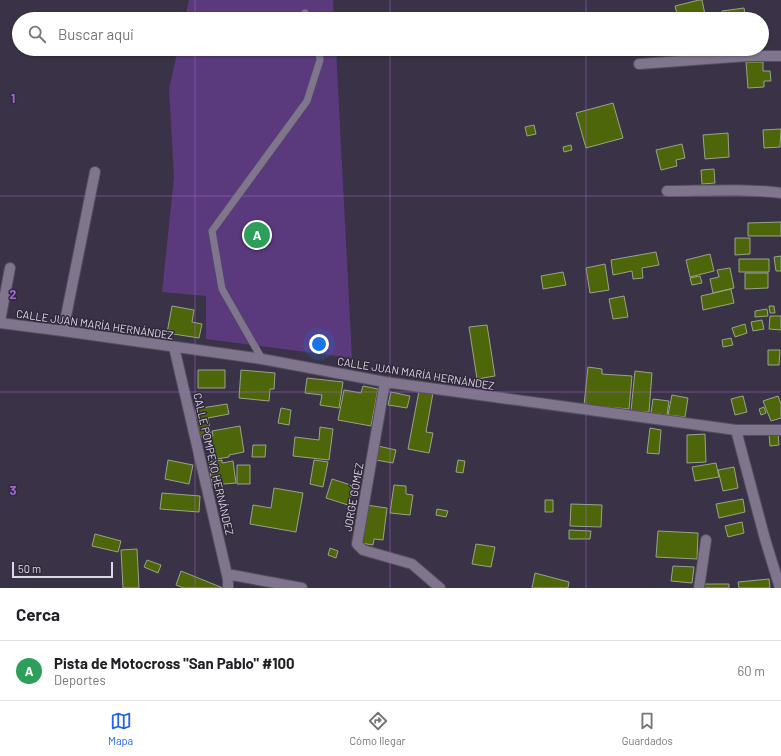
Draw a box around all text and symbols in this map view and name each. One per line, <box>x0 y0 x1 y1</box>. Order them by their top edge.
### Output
search box <box>12 12 769 56</box>
icon: search <box>26 23 48 45</box>
text: Buscar aquí <box>58 25 134 43</box>
text: 1 <box>11 90 15 106</box>
pin: A <box>244 220 270 250</box>
text: 2 <box>9 286 17 302</box>
street label: CALLE JUAN MARÍA HERNÁNDEZ <box>15 307 175 341</box>
your location <box>309 334 329 354</box>
street label: CALLE JUAN MARÍA HERNÁNDEZ <box>337 354 495 392</box>
street label: CALLE POMPEYO HERNÁNDEZ <box>191 392 237 536</box>
street label: JORGE GÓMEZ <box>341 462 365 532</box>
text: 3 <box>9 482 17 498</box>
scale bar <box>12 560 113 579</box>
text: 50 m <box>18 562 41 575</box>
text: Cerca <box>16 604 60 624</box>
text: Pista de Motocross "San Pablo" #100 <box>54 654 295 672</box>
text: A <box>25 663 33 679</box>
text: 60 m <box>738 663 765 679</box>
text: Deportes <box>54 672 106 688</box>
tab: Mapa <box>108 710 133 747</box>
tab: Cómo llegar <box>349 710 406 747</box>
tab: Guardados <box>622 710 673 747</box>

